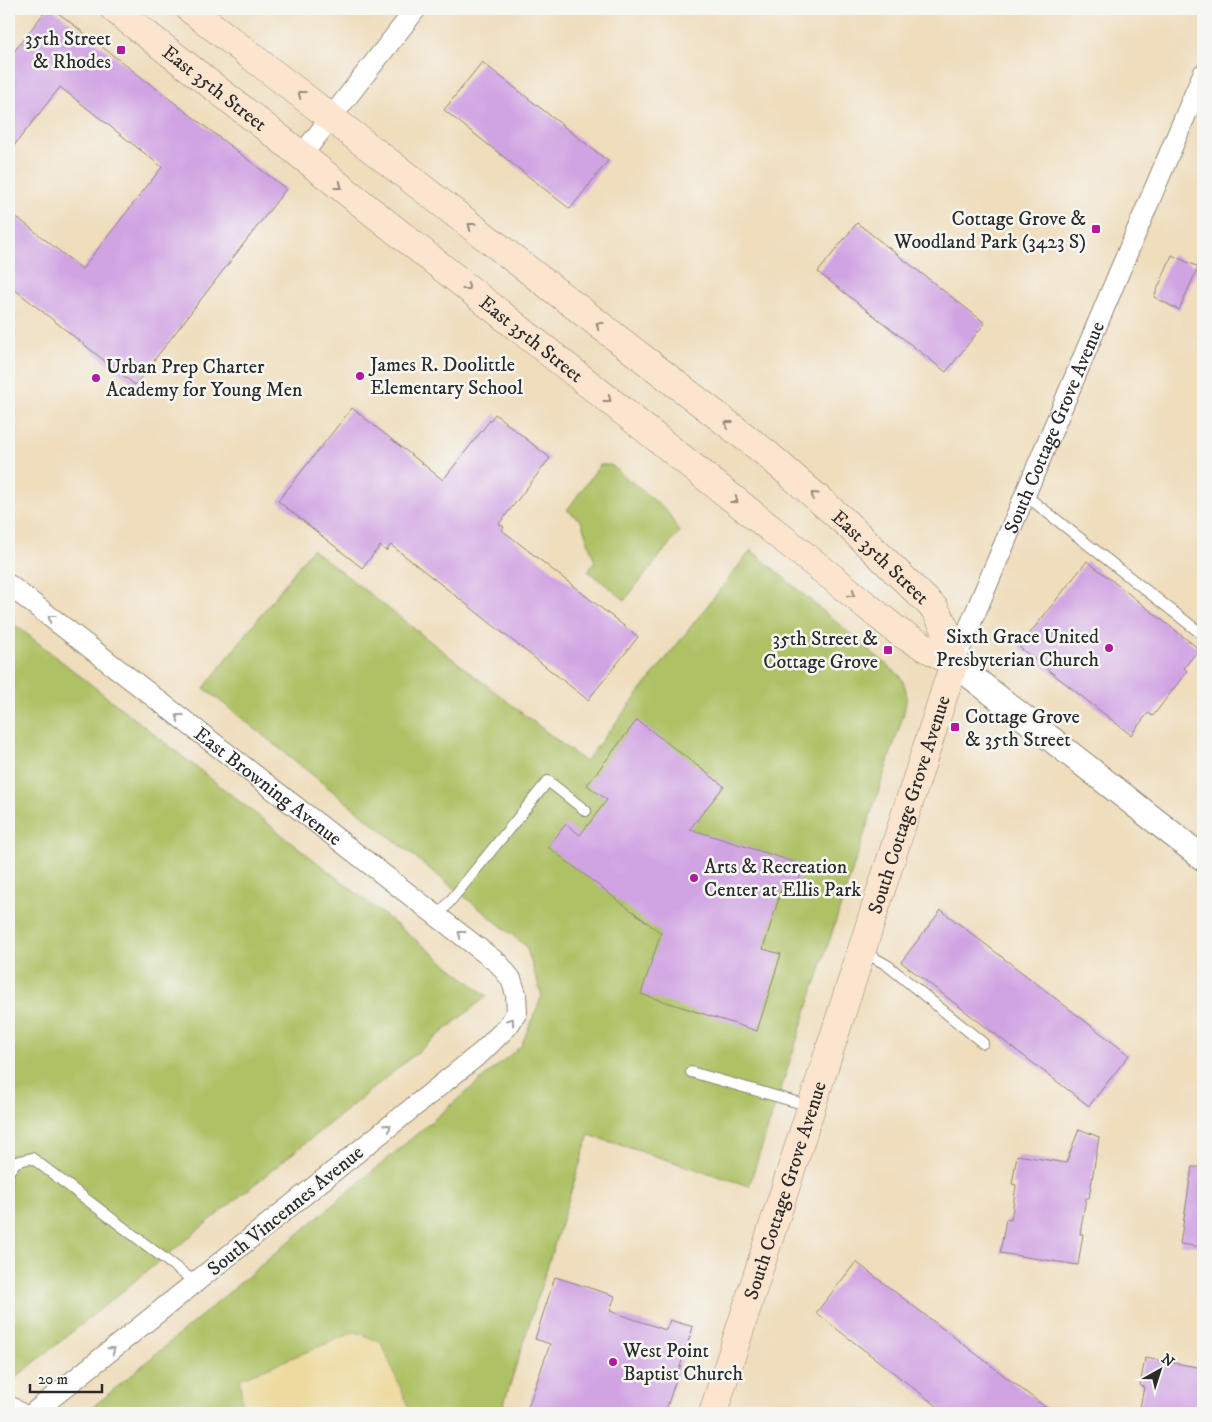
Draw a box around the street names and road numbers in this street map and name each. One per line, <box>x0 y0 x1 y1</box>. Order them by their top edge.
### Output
street label: East 35th Street <box>157 40 271 138</box>
street label: East 35th Street <box>474 291 588 389</box>
street label: South Cottage Grove Avenue <box>999 318 1111 538</box>
street label: East 35th Street <box>826 505 934 611</box>
street label: South Cottage Grove Avenue <box>863 693 957 917</box>
street label: East Browning Avenue <box>189 722 347 852</box>
street label: South Cottage Grove Avenue <box>739 1078 833 1303</box>
street label: South Vincennes Avenue <box>203 1140 369 1282</box>

